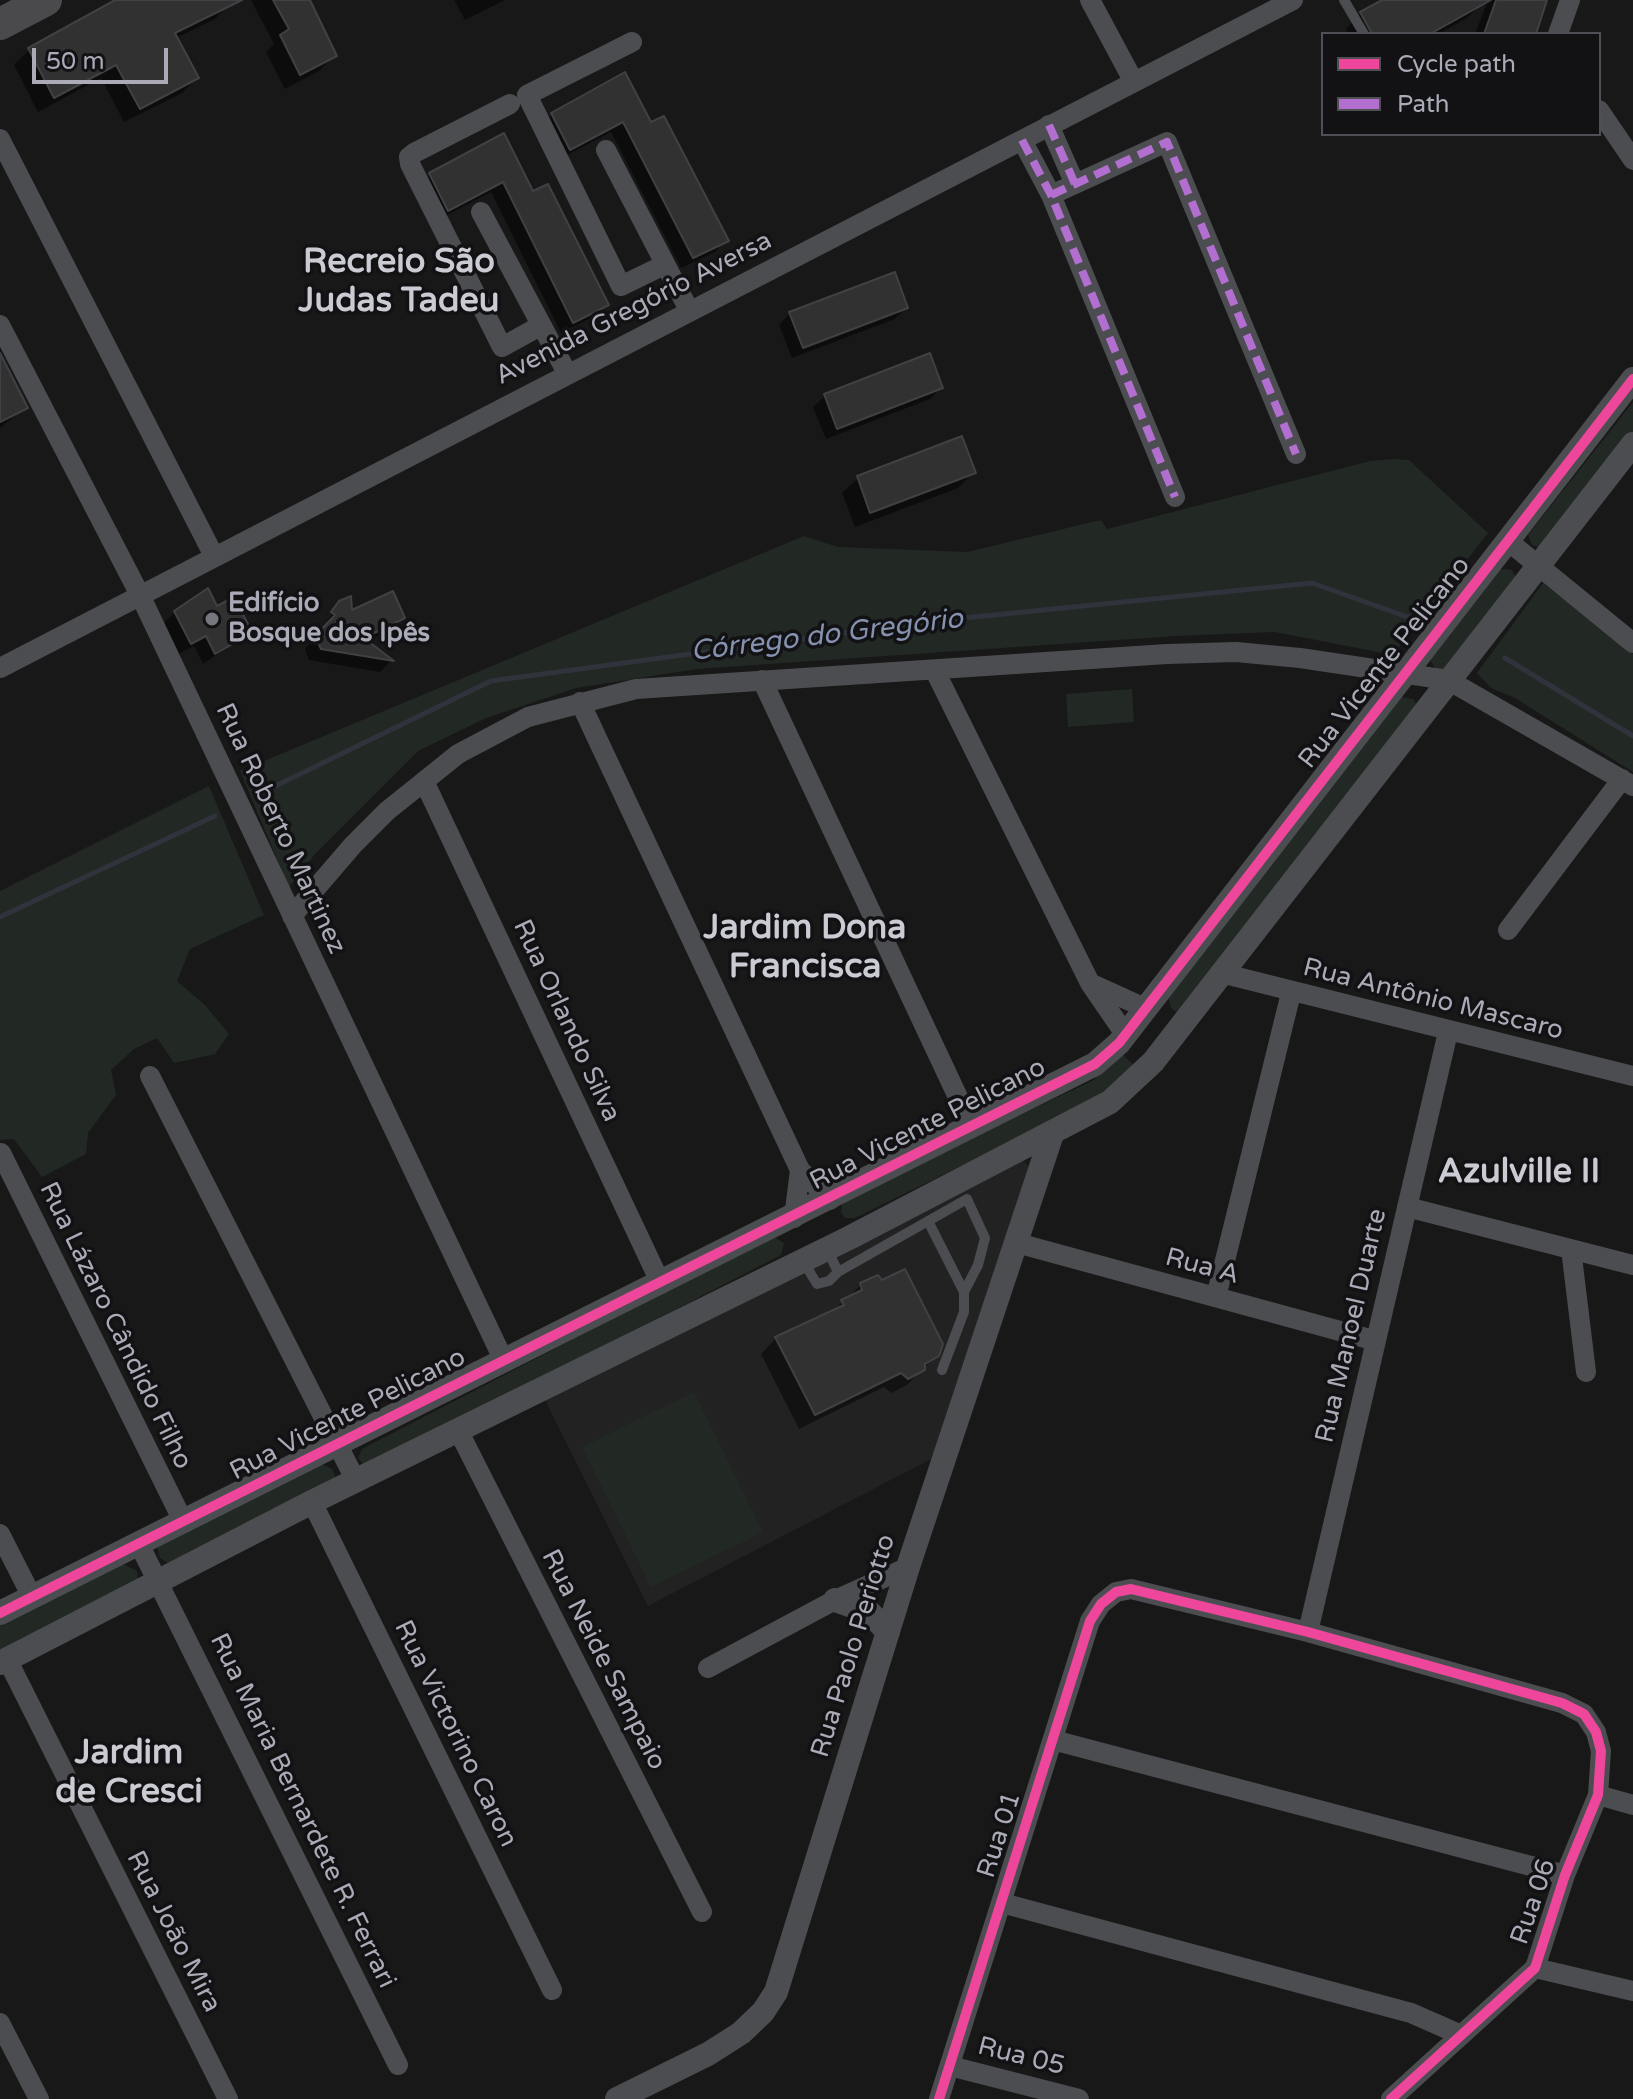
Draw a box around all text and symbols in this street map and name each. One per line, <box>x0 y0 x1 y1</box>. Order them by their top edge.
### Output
scale bar <box>36 32 172 82</box>
legend <box>1321 32 1601 136</box>
text: 50 m <box>46 47 104 76</box>
text: Cycle path <box>1397 50 1516 79</box>
text: Path <box>1397 90 1450 119</box>
street label: Avenida Gregório Aversa <box>491 226 777 392</box>
district label: Recreio São Judas Tadeu <box>299 243 499 322</box>
street label: Rua Vicente Pelicano <box>1293 551 1477 775</box>
place label: Edifício Bosque dos Ipês <box>228 588 430 650</box>
water label: Córrego do Gregório <box>689 603 965 669</box>
marker: Edifício Bosque dos Ipês <box>203 610 221 628</box>
street label: Rua Roberto Martinez <box>208 699 352 959</box>
district label: Jardim Dona Francisca <box>704 909 906 988</box>
street label: Rua Orlando Silva <box>505 915 627 1127</box>
street label: Rua Antônio Mascaro <box>1300 953 1566 1047</box>
street label: Rua Vicente Pelicano <box>805 1052 1051 1198</box>
district label: Azulville II <box>1438 1153 1600 1193</box>
street label: Rua Lázaro Cândido Filho <box>32 1177 198 1475</box>
street label: Rua Manoel Duarte <box>1310 1206 1394 1446</box>
street label: Rua A <box>1162 1242 1242 1292</box>
street label: Rua Vicente Pelicano <box>225 1342 471 1488</box>
street label: Rua Paolo Periotto <box>805 1531 903 1761</box>
street label: Rua Neide Sampaio <box>534 1545 672 1775</box>
street label: Rua Victorino Caron <box>387 1616 523 1852</box>
street label: Rua Maria Bernardete R. Ferrari <box>202 1629 402 1993</box>
district label: Jardim de Cresci <box>55 1734 203 1814</box>
street label: Rua 01 <box>972 1788 1028 1882</box>
street label: Rua João Mira <box>119 1846 227 2018</box>
street label: Rua 06 <box>1505 1855 1563 1949</box>
street label: Rua 05 <box>974 2031 1068 2083</box>

